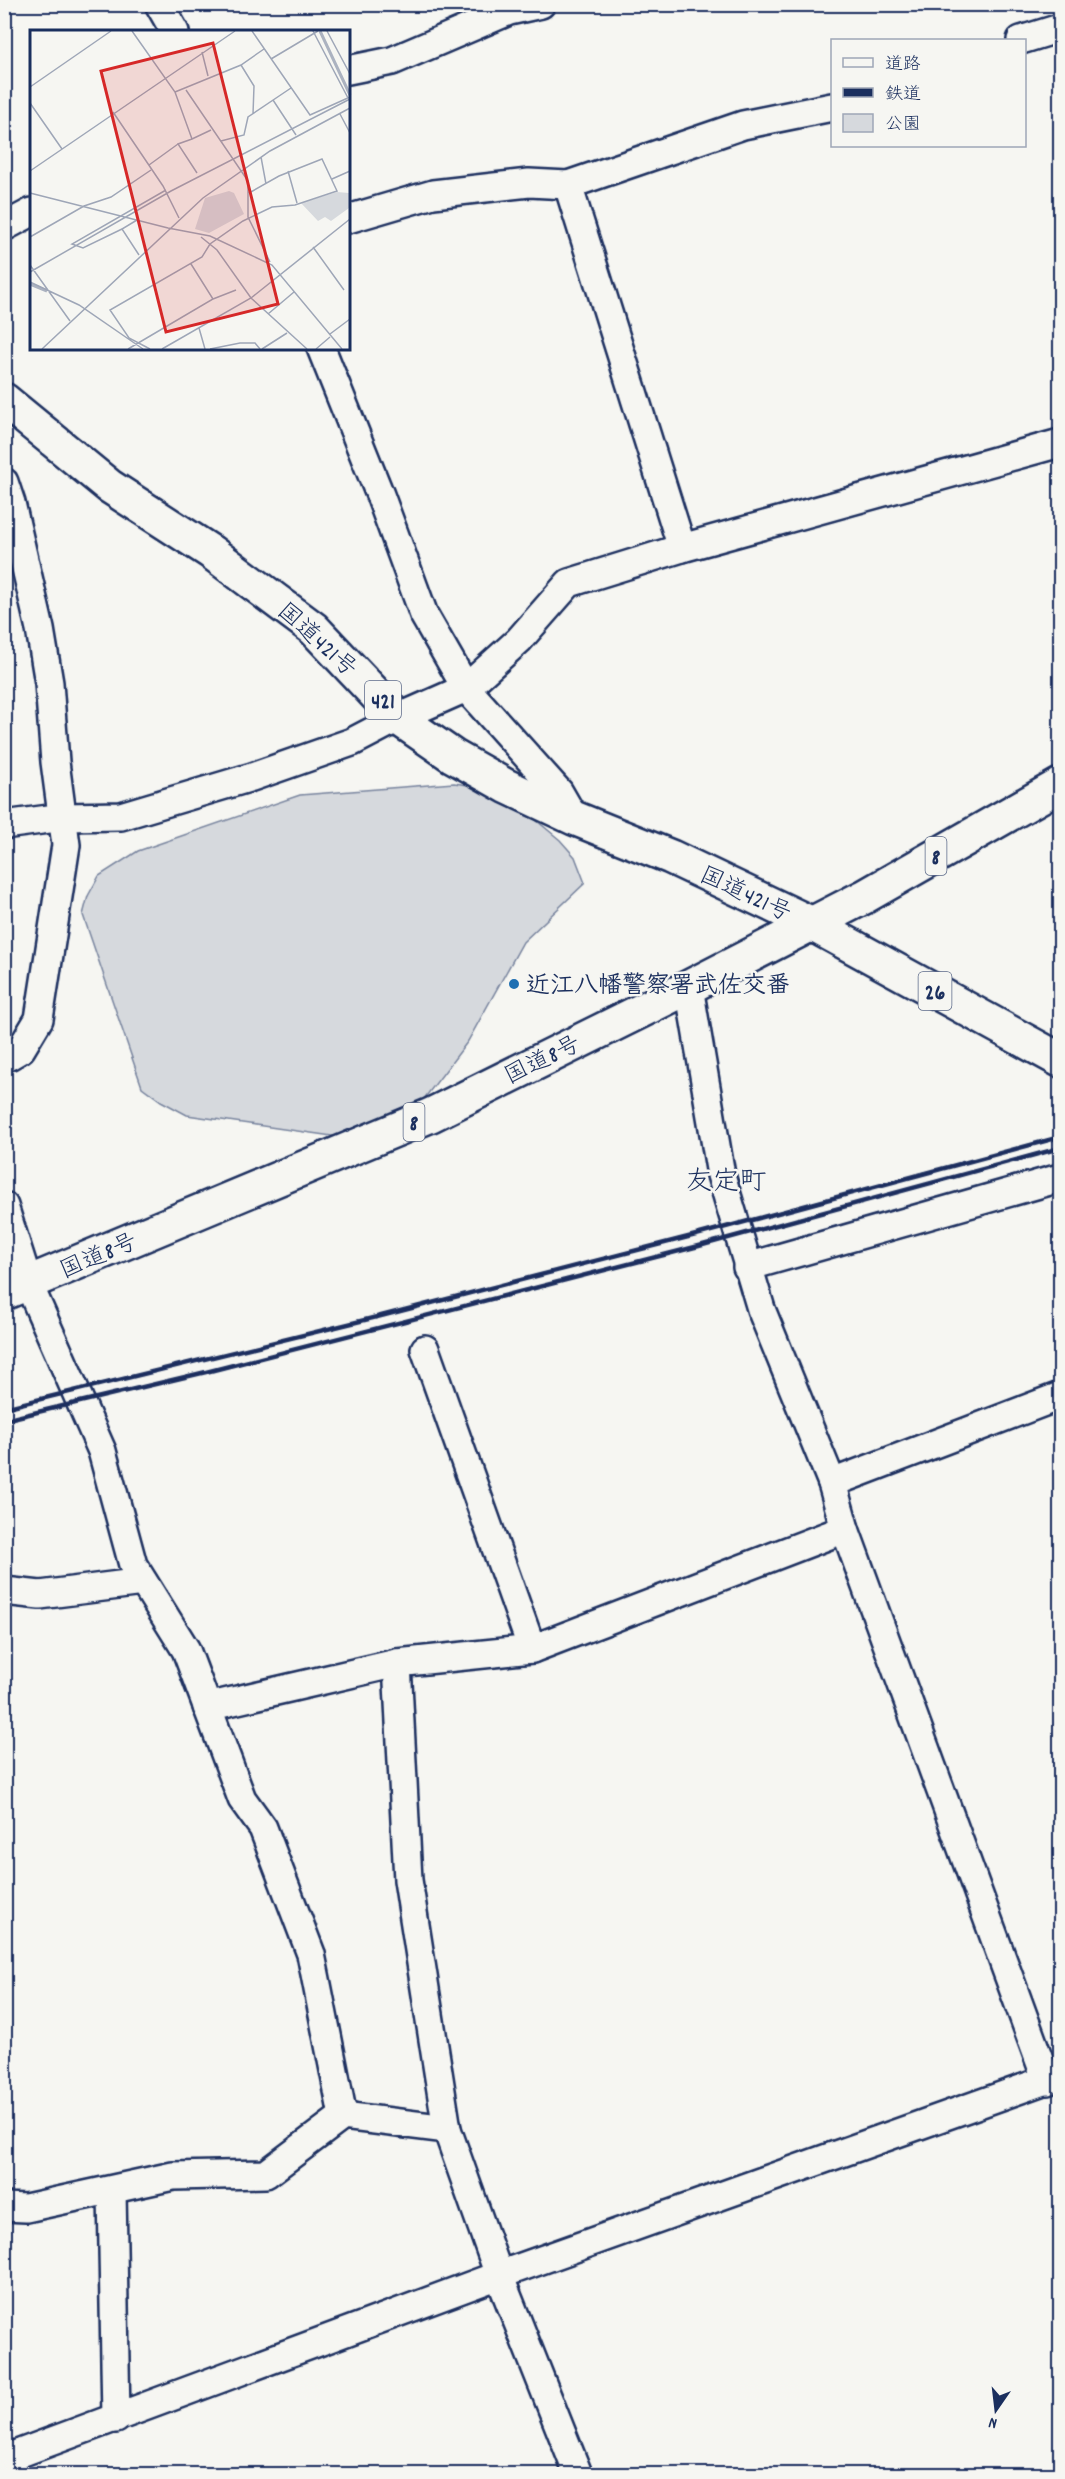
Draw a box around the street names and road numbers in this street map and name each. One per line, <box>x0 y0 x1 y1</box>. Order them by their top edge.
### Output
street label: 国道421号 <box>268 596 364 687</box>
road number: 421 <box>365 681 401 719</box>
road number: 8 <box>926 837 946 875</box>
street label: 国道421号 <box>693 860 796 932</box>
road number: 26 <box>918 972 952 1010</box>
street label: 国道8号 <box>499 1029 587 1095</box>
road number: 8 <box>404 1103 424 1141</box>
street label: 国道8号 <box>55 1226 143 1289</box>

